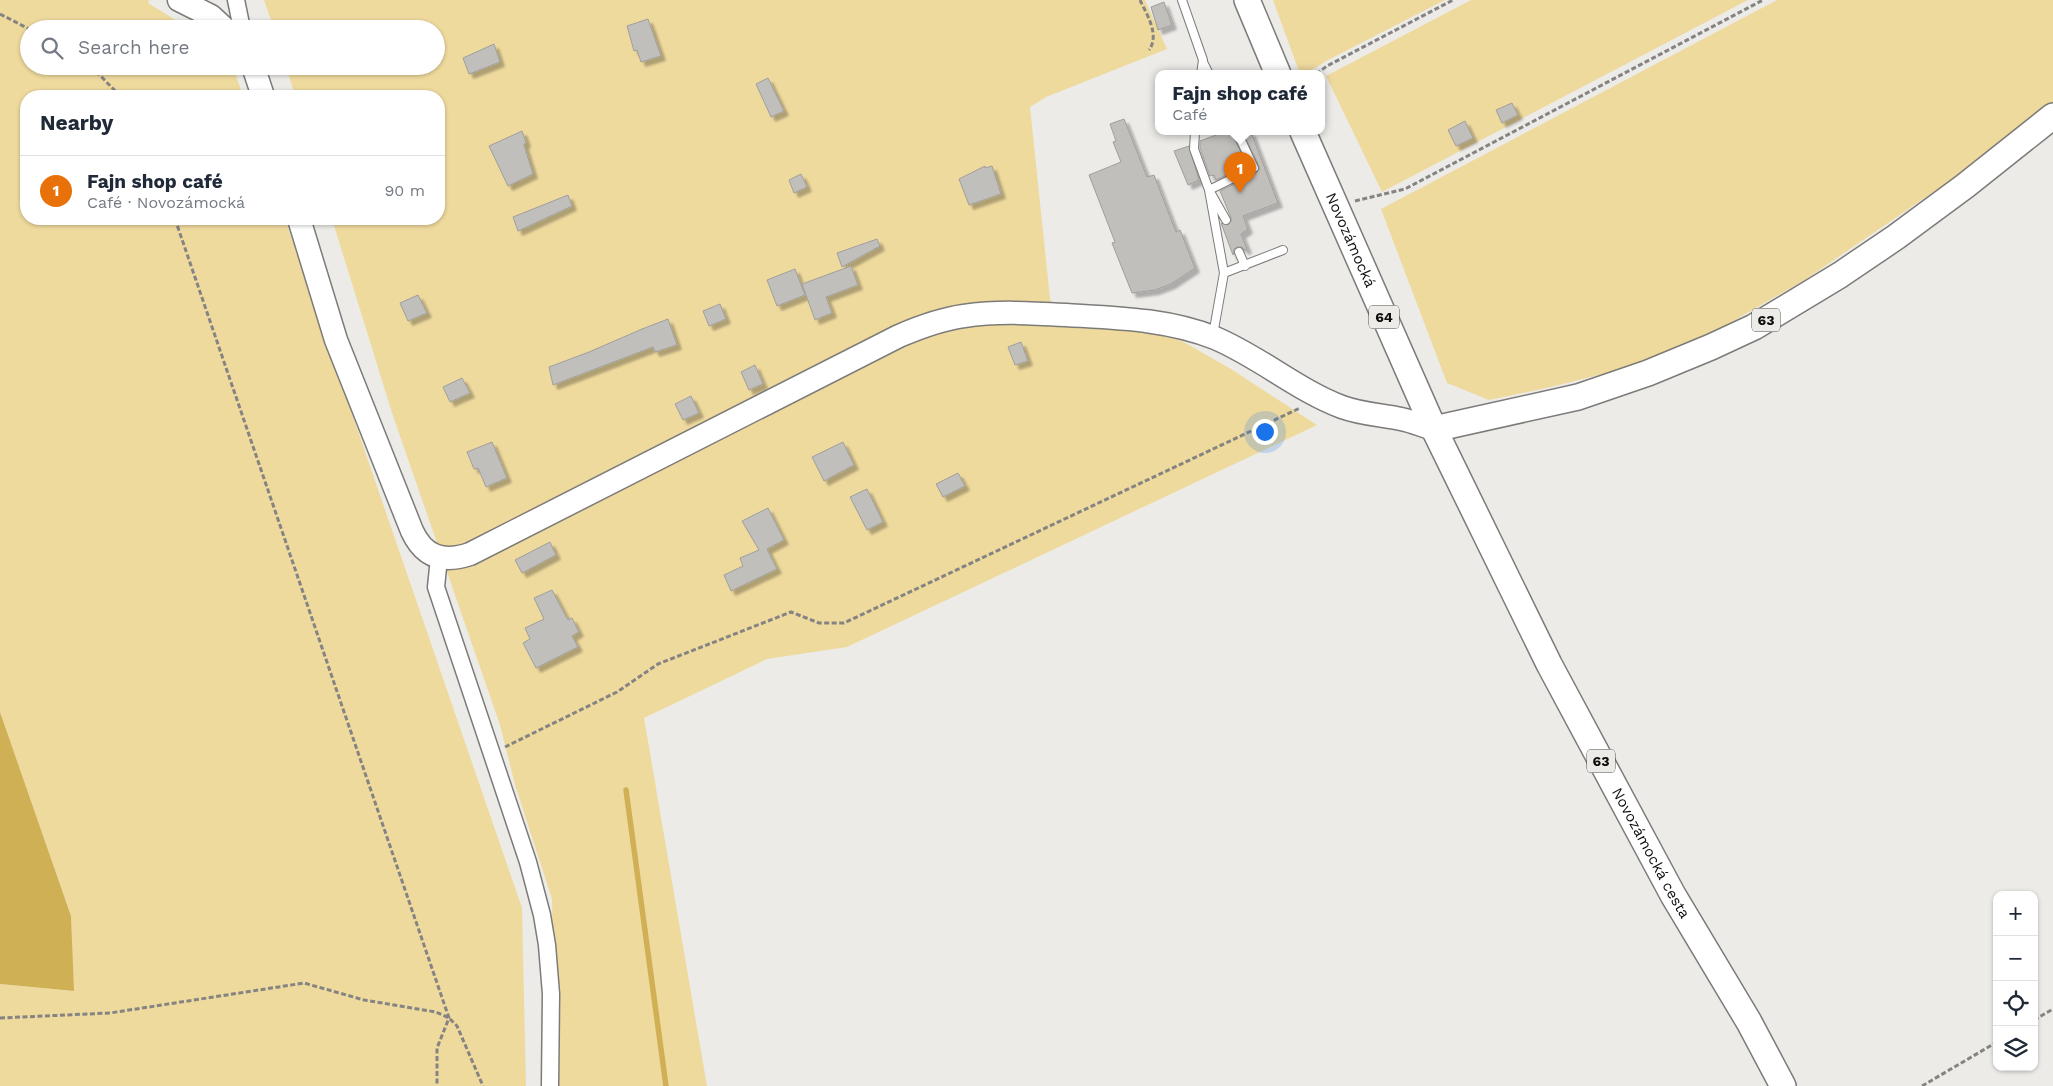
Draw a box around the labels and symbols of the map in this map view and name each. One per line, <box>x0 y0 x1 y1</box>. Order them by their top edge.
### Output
pin: 1 <box>1224 152 1256 193</box>
street label: Novozámocká <box>1322 190 1380 291</box>
road number: 64 <box>1369 306 1399 328</box>
road number: 63 <box>1752 308 1780 332</box>
your location <box>1252 419 1278 445</box>
road number: 63 <box>1587 749 1615 772</box>
street label: Novozámocká cesta <box>1608 785 1694 922</box>

